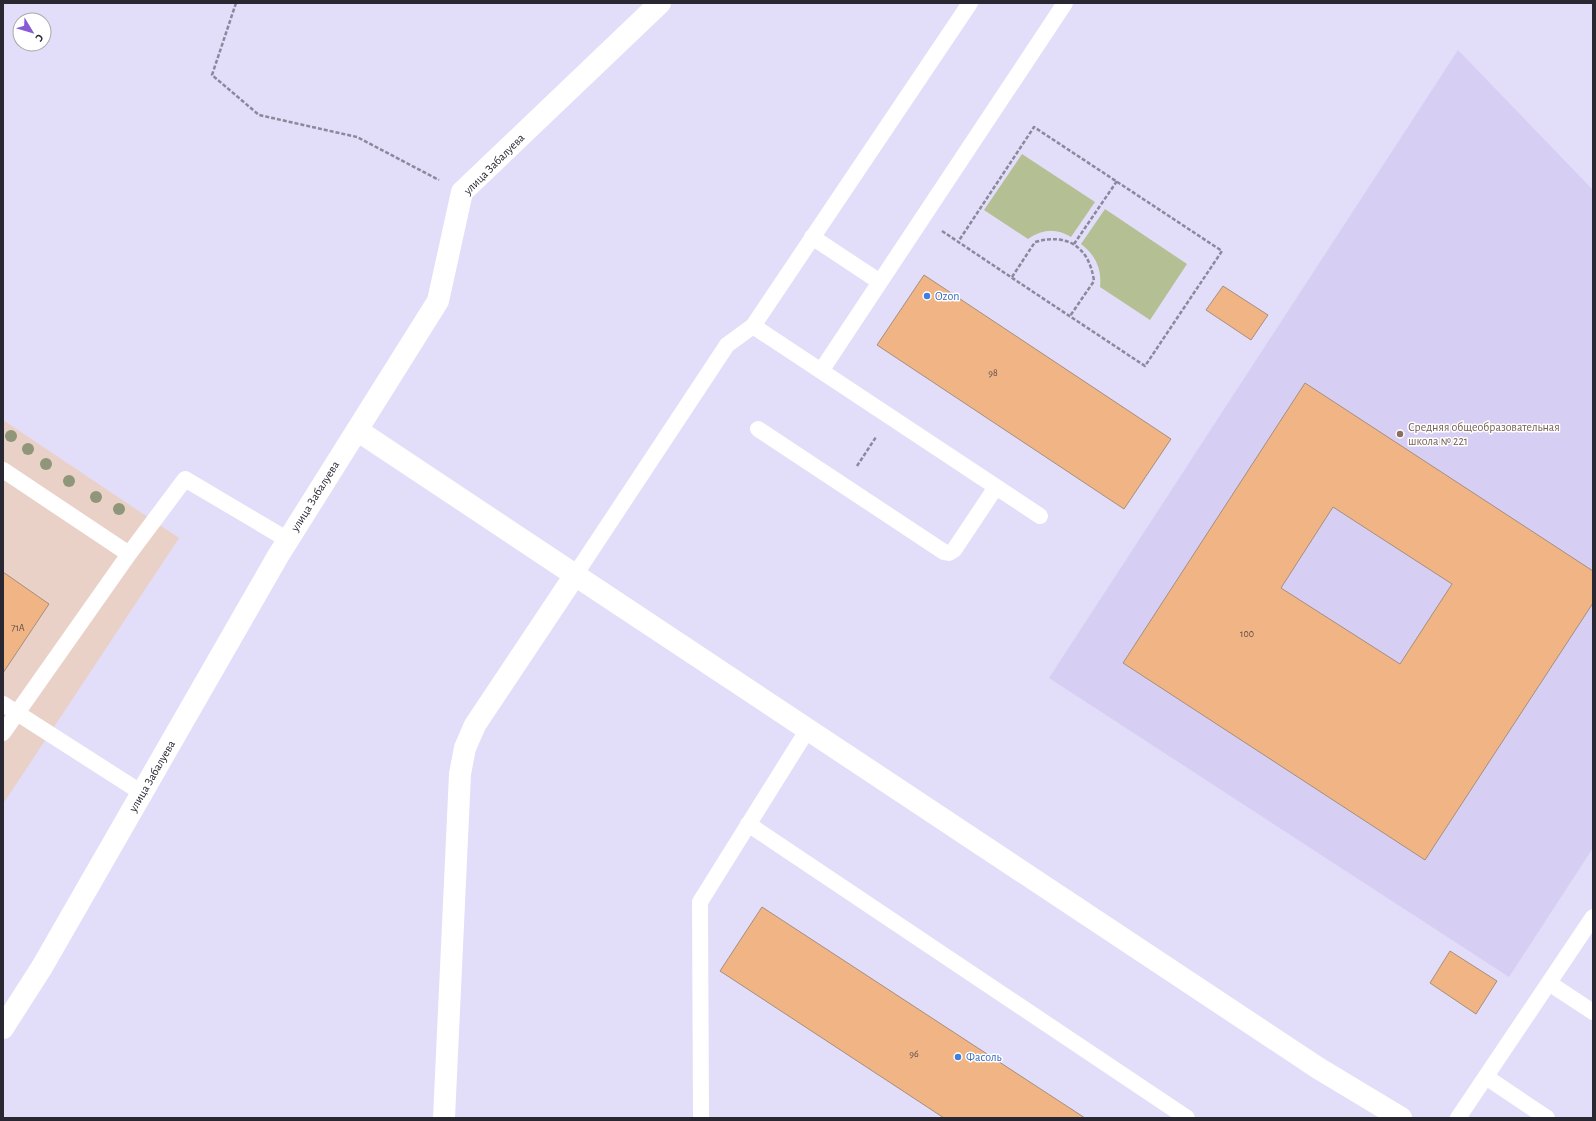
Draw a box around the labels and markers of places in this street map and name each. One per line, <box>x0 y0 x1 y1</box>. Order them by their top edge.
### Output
place label: Ozon <box>935 290 959 302</box>
marker: Ozon <box>922 291 932 301</box>
place label: Средняя общеобразовательная школа № 221 <box>1408 421 1560 447</box>
marker: Средняя общеобразовательная школа № 221 <box>1395 429 1405 439</box>
place label: Фасоль <box>966 1051 1002 1063</box>
marker: Фасоль <box>953 1052 963 1062</box>

